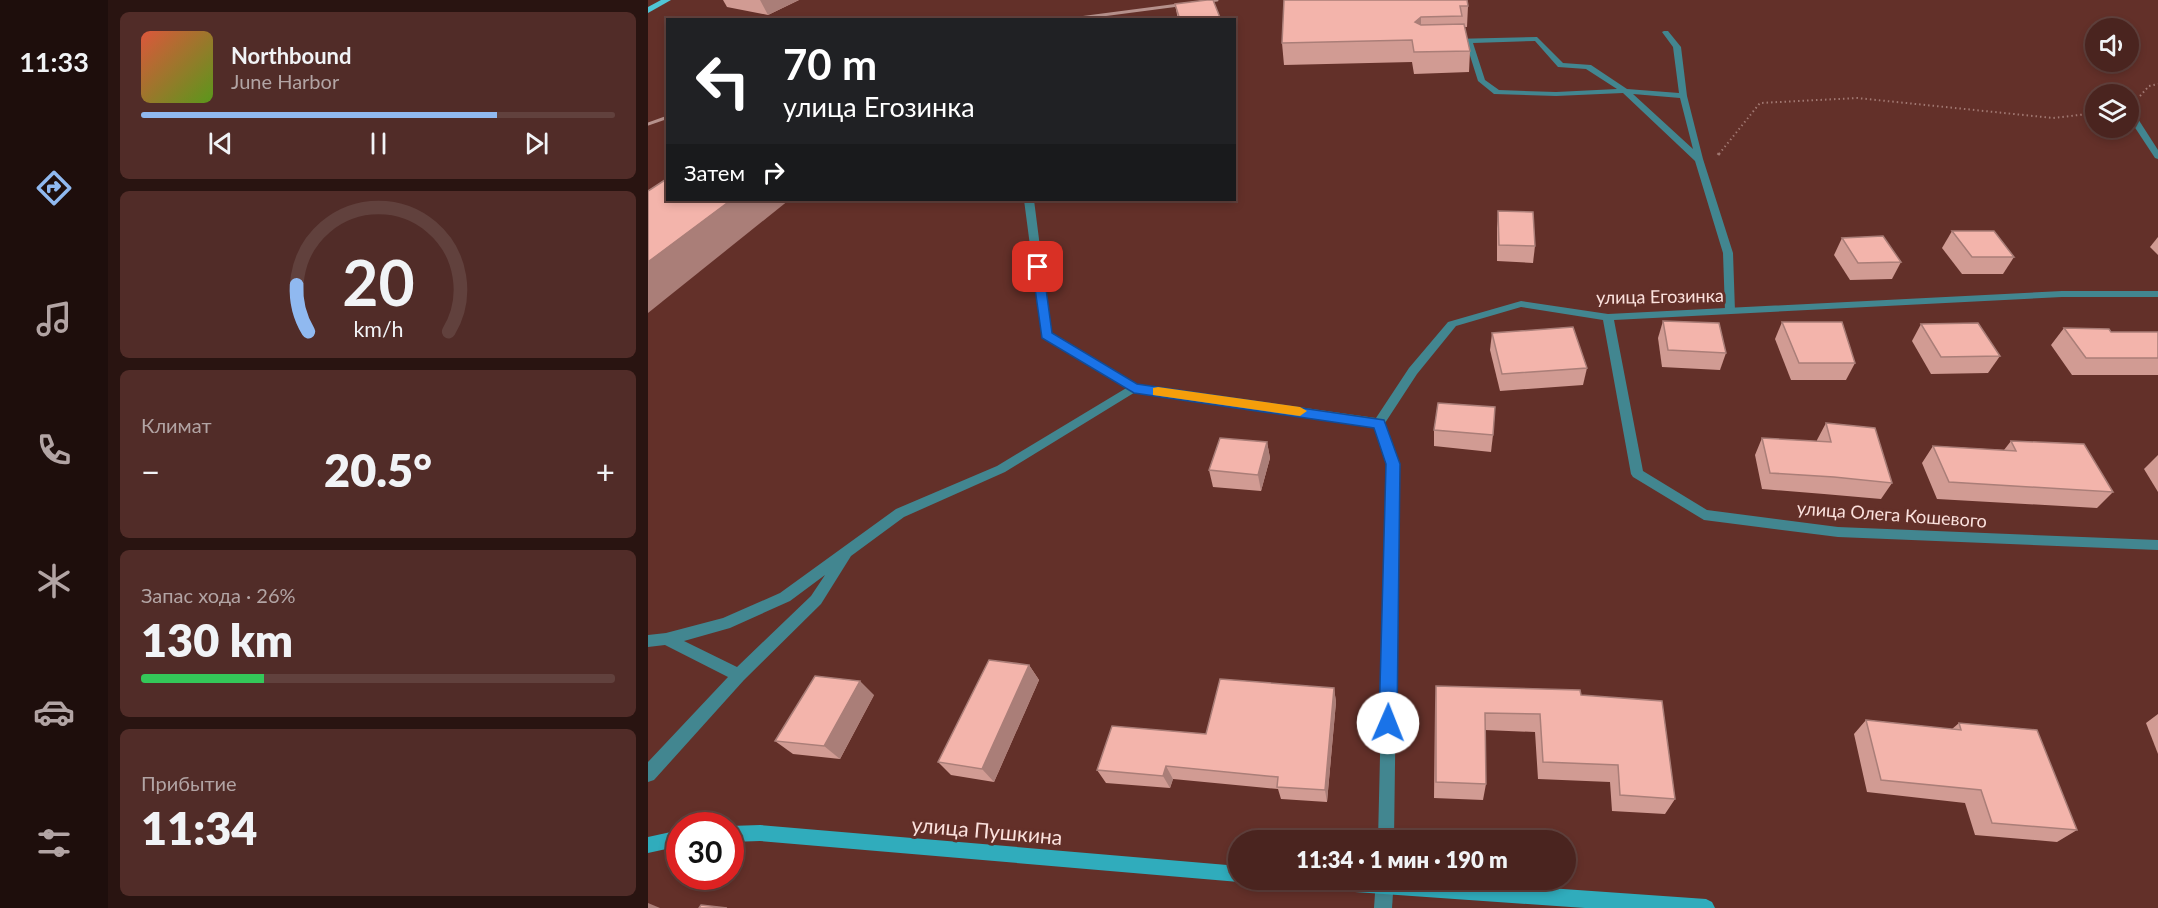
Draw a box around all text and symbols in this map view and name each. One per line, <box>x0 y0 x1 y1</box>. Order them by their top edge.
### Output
map controls <box>2085 18 2139 138</box>
button: sound <box>2085 18 2139 72</box>
text: 70 m <box>783 39 877 89</box>
text: Northbound <box>231 42 351 69</box>
icon: left <box>684 42 762 120</box>
text: 11:33 <box>19 45 89 78</box>
text: June Harbor <box>231 69 339 93</box>
button: layers <box>2085 84 2139 138</box>
text: улица Егозинка <box>783 90 975 123</box>
icon: previous <box>204 127 237 160</box>
icon: pause <box>362 127 395 160</box>
icon: next <box>520 127 553 160</box>
icon: right <box>757 156 790 189</box>
text: Затем <box>684 159 745 186</box>
icon: directions <box>33 167 75 209</box>
pin <box>1012 241 1063 292</box>
text: 20 <box>342 244 414 319</box>
icon: arrive <box>1021 250 1054 283</box>
street label: улица Егозинка <box>1596 284 1724 308</box>
icon: music <box>33 298 75 340</box>
text: km/h <box>353 316 403 342</box>
text: Климат <box>141 413 212 437</box>
icon: phone <box>33 429 75 471</box>
text: 20.5° <box>324 443 432 497</box>
text: − <box>141 451 160 491</box>
text: + <box>596 451 615 491</box>
street label: улица Олега Кошевого <box>1796 496 1988 532</box>
icon: climate <box>33 560 75 602</box>
text: Запас хода · 26% <box>141 583 296 607</box>
text: 130 km <box>141 613 293 667</box>
icon: car <box>33 691 75 733</box>
position arrow <box>1356 691 1420 755</box>
text: Прибытие <box>141 771 237 795</box>
text: 11:34 <box>141 801 257 855</box>
street label: улица Пушкина <box>911 811 1063 849</box>
speed limit sign: 30 <box>666 812 744 890</box>
icon: filters <box>33 822 75 864</box>
text: 11:34 · 1 мин · 190 m <box>1296 846 1508 873</box>

